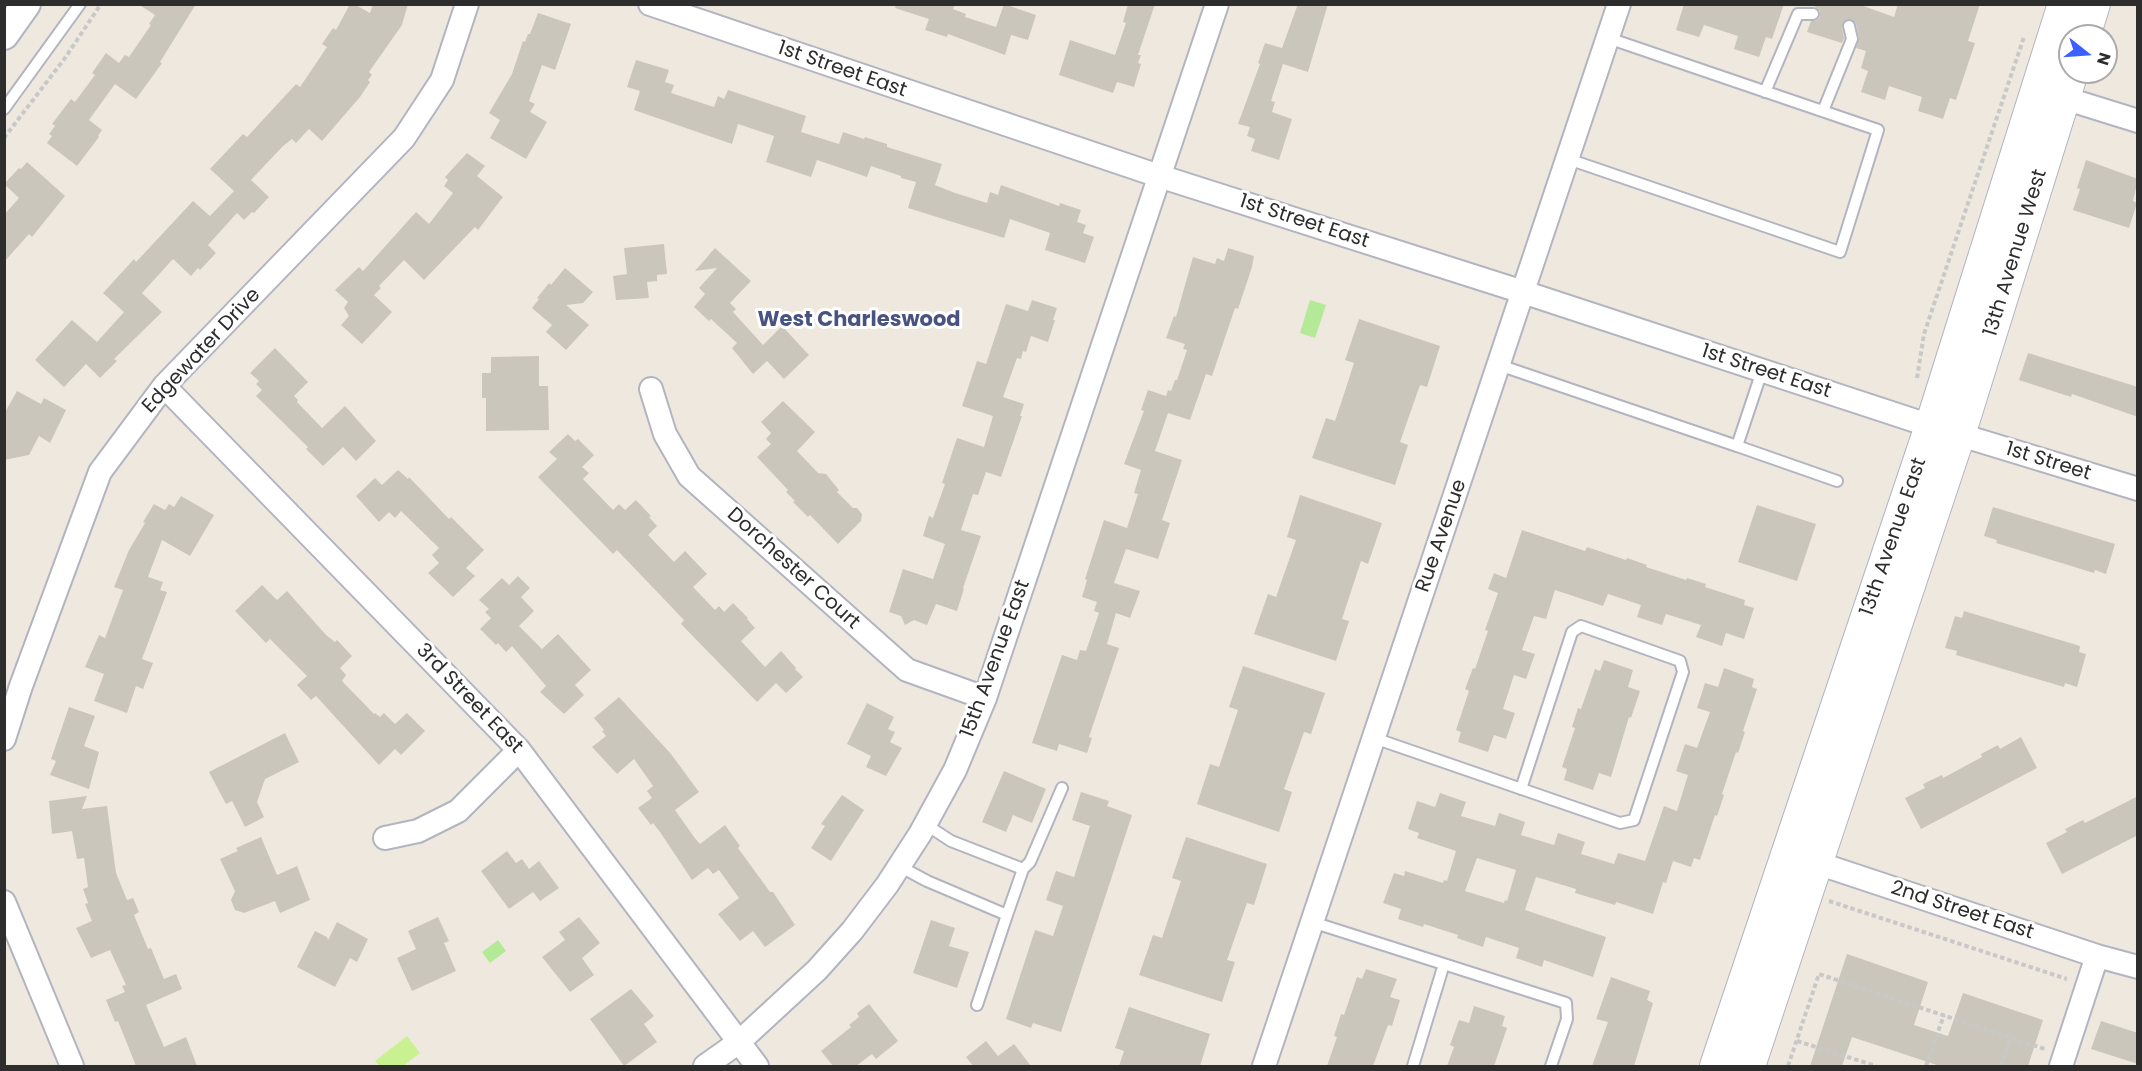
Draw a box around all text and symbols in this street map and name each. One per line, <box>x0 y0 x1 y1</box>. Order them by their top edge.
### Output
north arrow <box>2058 24 2118 84</box>
street label: 1st Street East <box>774 37 910 103</box>
text: N <box>2091 50 2117 68</box>
street label: 13th Avenue West <box>1979 166 2053 340</box>
street label: 1st Street East <box>1236 190 1372 254</box>
street label: Edgewater Drive <box>138 283 266 419</box>
district label: West Charleswood <box>757 308 961 334</box>
street label: 1st Street East <box>1698 340 1834 404</box>
street label: 1st Street <box>2002 438 2094 486</box>
street label: 13th Avenue East <box>1856 455 1932 619</box>
street label: Rue Avenue <box>1411 476 1473 596</box>
street label: Dorchester Court <box>722 503 864 635</box>
street label: 15th Avenue East <box>956 577 1036 741</box>
street label: 3rd Street East <box>411 639 527 759</box>
street label: 2nd Street East <box>1888 877 2036 945</box>

